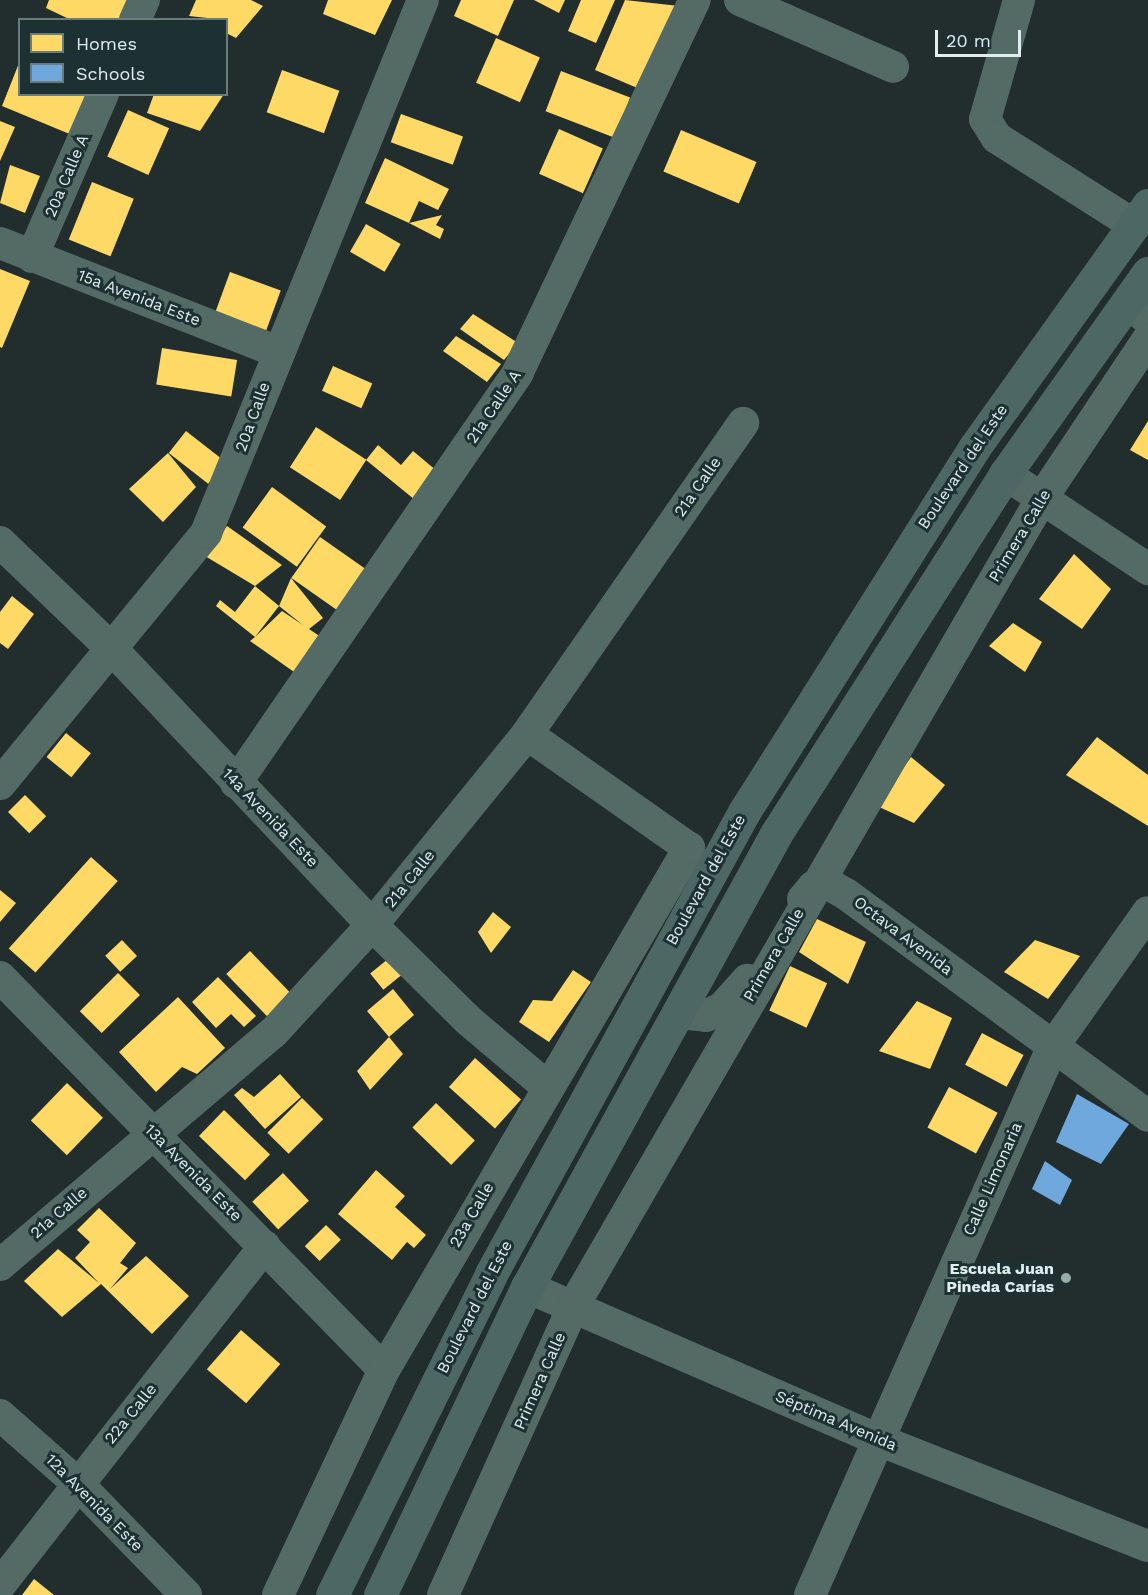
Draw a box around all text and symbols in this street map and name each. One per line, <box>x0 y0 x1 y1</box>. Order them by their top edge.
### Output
legend <box>18 18 228 96</box>
scale bar <box>938 18 1024 56</box>
text: 20 m <box>946 30 991 51</box>
text: Homes <box>76 33 137 54</box>
text: Schools <box>76 63 145 84</box>
street label: 20a Calle A <box>41 131 93 221</box>
street label: 15a Avenida Este <box>74 266 204 330</box>
street label: 21a Calle A <box>462 366 526 448</box>
street label: 20a Calle <box>232 379 274 455</box>
street label: Boulevard del Este <box>914 401 1012 533</box>
street label: 21a Calle <box>670 453 726 521</box>
street label: Primera Calle <box>985 486 1055 586</box>
street label: 14a Avenida Este <box>217 764 323 872</box>
street label: Boulevard del Este <box>662 811 750 949</box>
street label: 21a Calle <box>381 846 439 912</box>
street label: Octava Avenida <box>849 892 957 980</box>
street label: Primera Calle <box>739 905 809 1005</box>
street label: Calle Limonaria <box>959 1119 1027 1239</box>
street label: 13a Avenida Este <box>140 1120 246 1226</box>
street label: 23a Calle <box>446 1179 498 1251</box>
street label: 21a Calle <box>27 1183 91 1243</box>
street label: Boulevard del Este <box>433 1237 517 1377</box>
place label: Escuela Juan Pineda Carías <box>946 1259 1054 1297</box>
marker: Escuela Juan Pineda Carías <box>1059 1271 1073 1285</box>
street label: Primera Calle <box>510 1329 570 1433</box>
street label: 22a Calle <box>101 1380 161 1448</box>
street label: Séptima Avenida <box>772 1387 900 1455</box>
street label: 12a Avenida Este <box>41 1450 147 1556</box>

